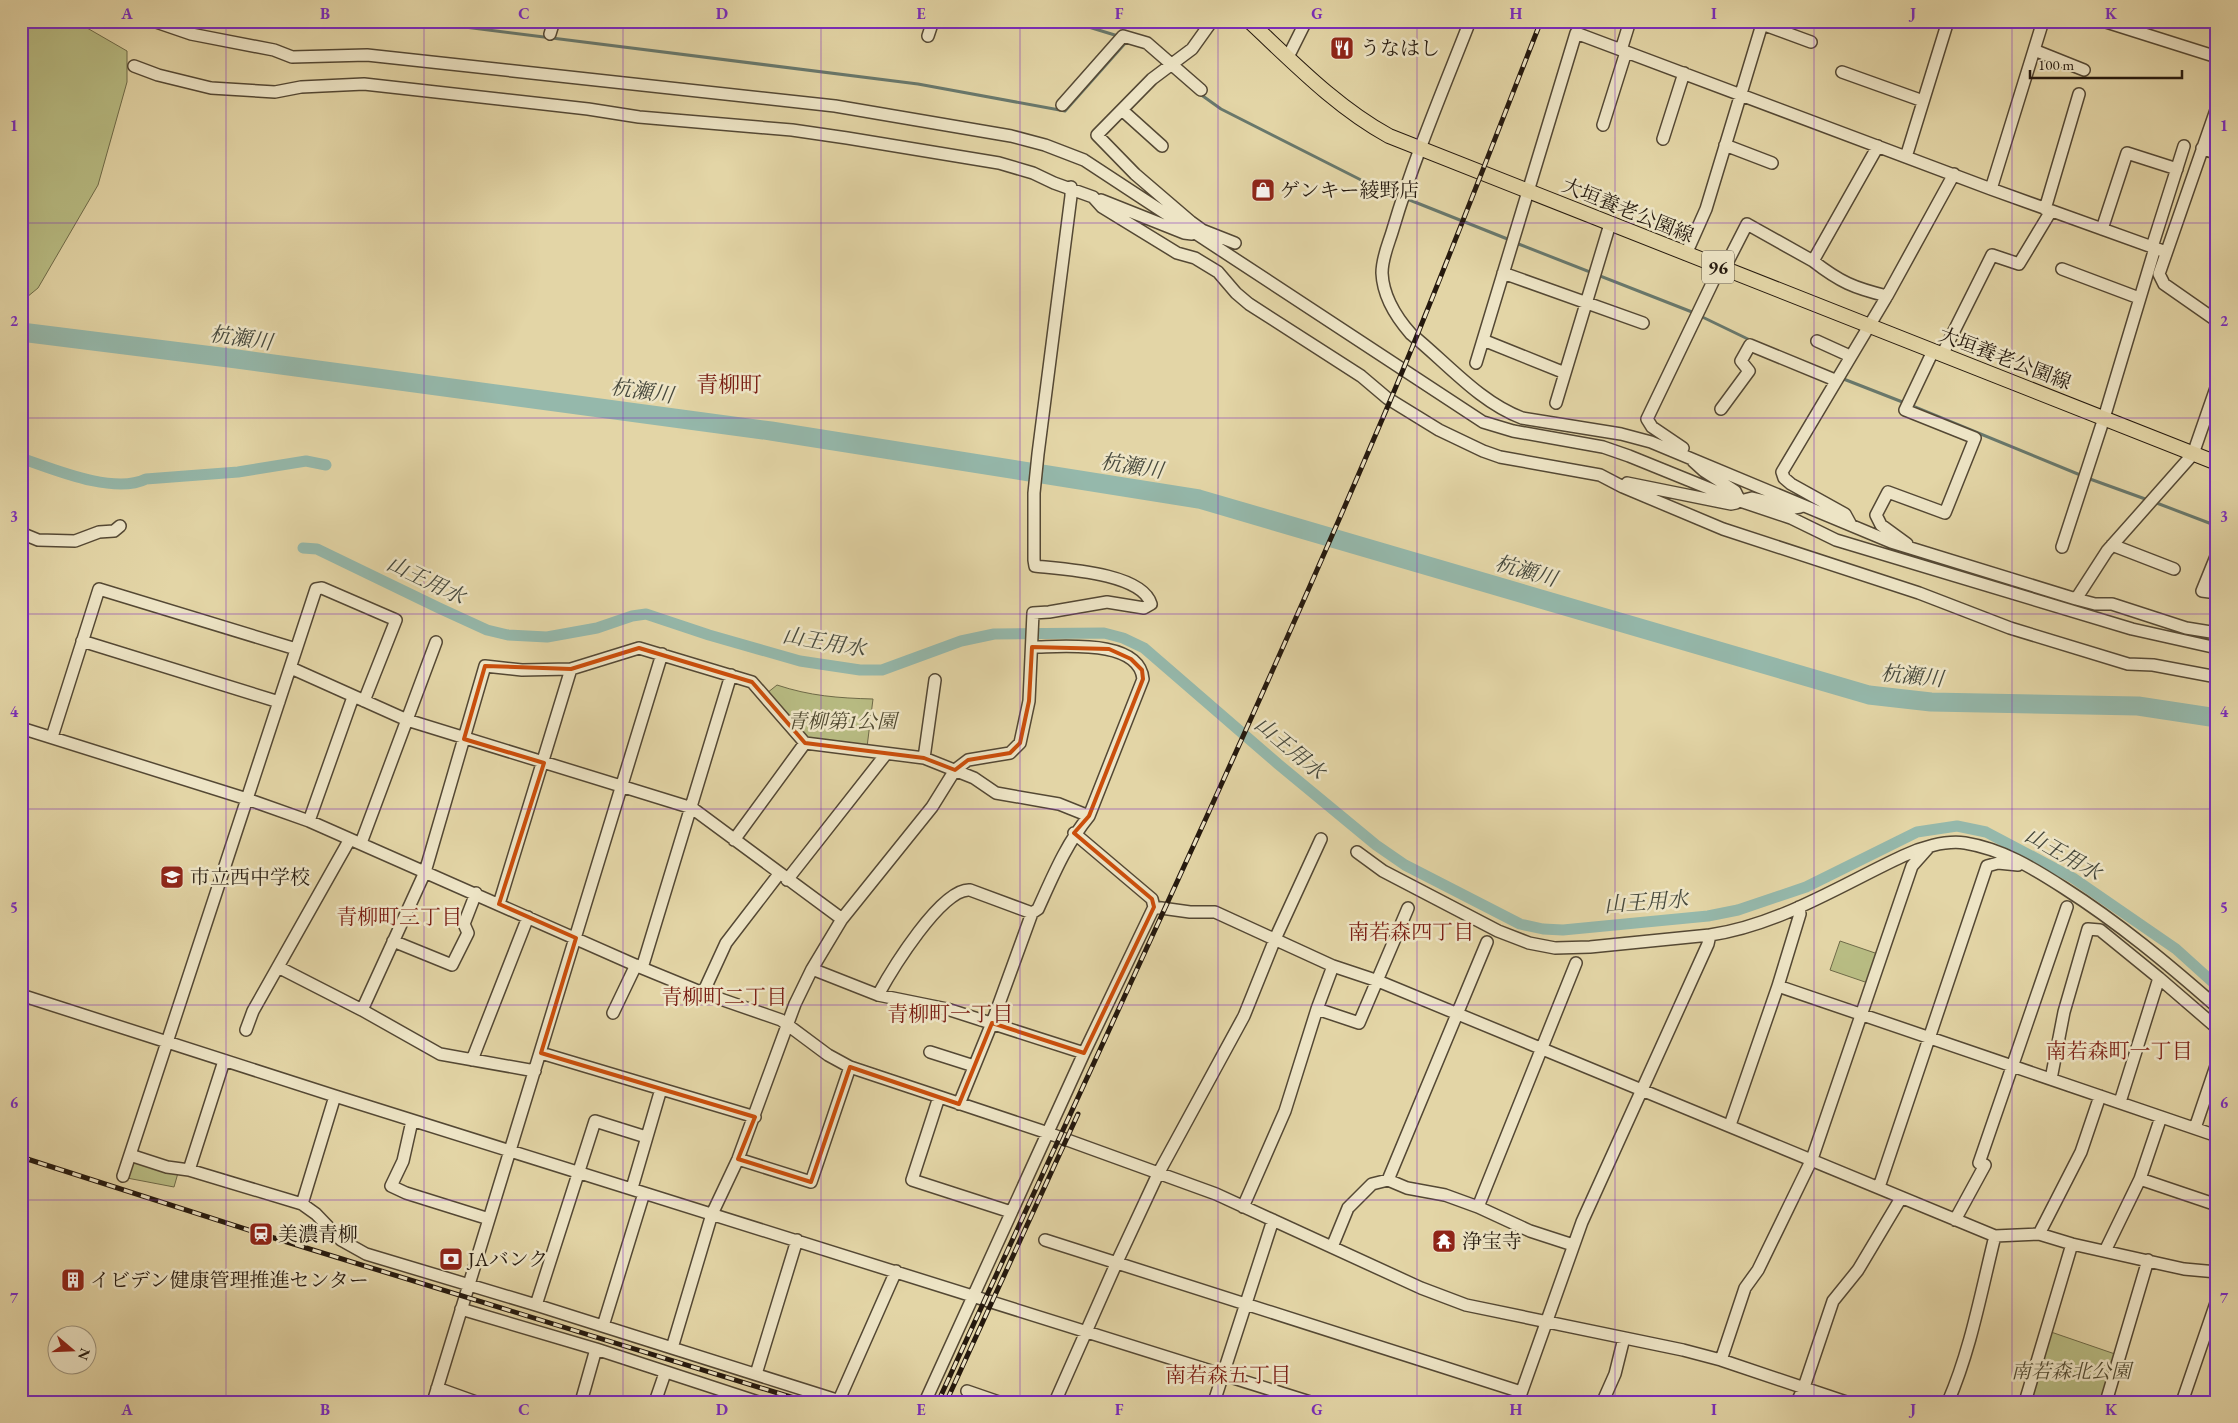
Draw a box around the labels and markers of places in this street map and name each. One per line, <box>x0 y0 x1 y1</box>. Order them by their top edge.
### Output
restaurant icon: うなはし <box>1329 35 1355 61</box>
place label: うなはし <box>1360 35 1440 61</box>
shop icon: ゲンキー綾野店 <box>1250 177 1276 203</box>
place label: ゲンキー綾野店 <box>1280 177 1420 203</box>
school or university icon: 市立西中学校 <box>159 864 185 890</box>
place label: 市立西中学校 <box>190 864 310 890</box>
station icon: 美濃青柳 <box>248 1221 274 1247</box>
place label: 美濃青柳 <box>278 1221 358 1247</box>
temple icon: 浄宝寺 <box>1431 1228 1457 1254</box>
place label: 浄宝寺 <box>1462 1228 1522 1254</box>
bank icon: JAバンク <box>438 1246 464 1272</box>
place label: JAバンク <box>466 1246 548 1272</box>
building icon: イビデン健康管理推進センター <box>60 1267 86 1293</box>
place label: イビデン健康管理推進センター <box>90 1267 369 1293</box>

